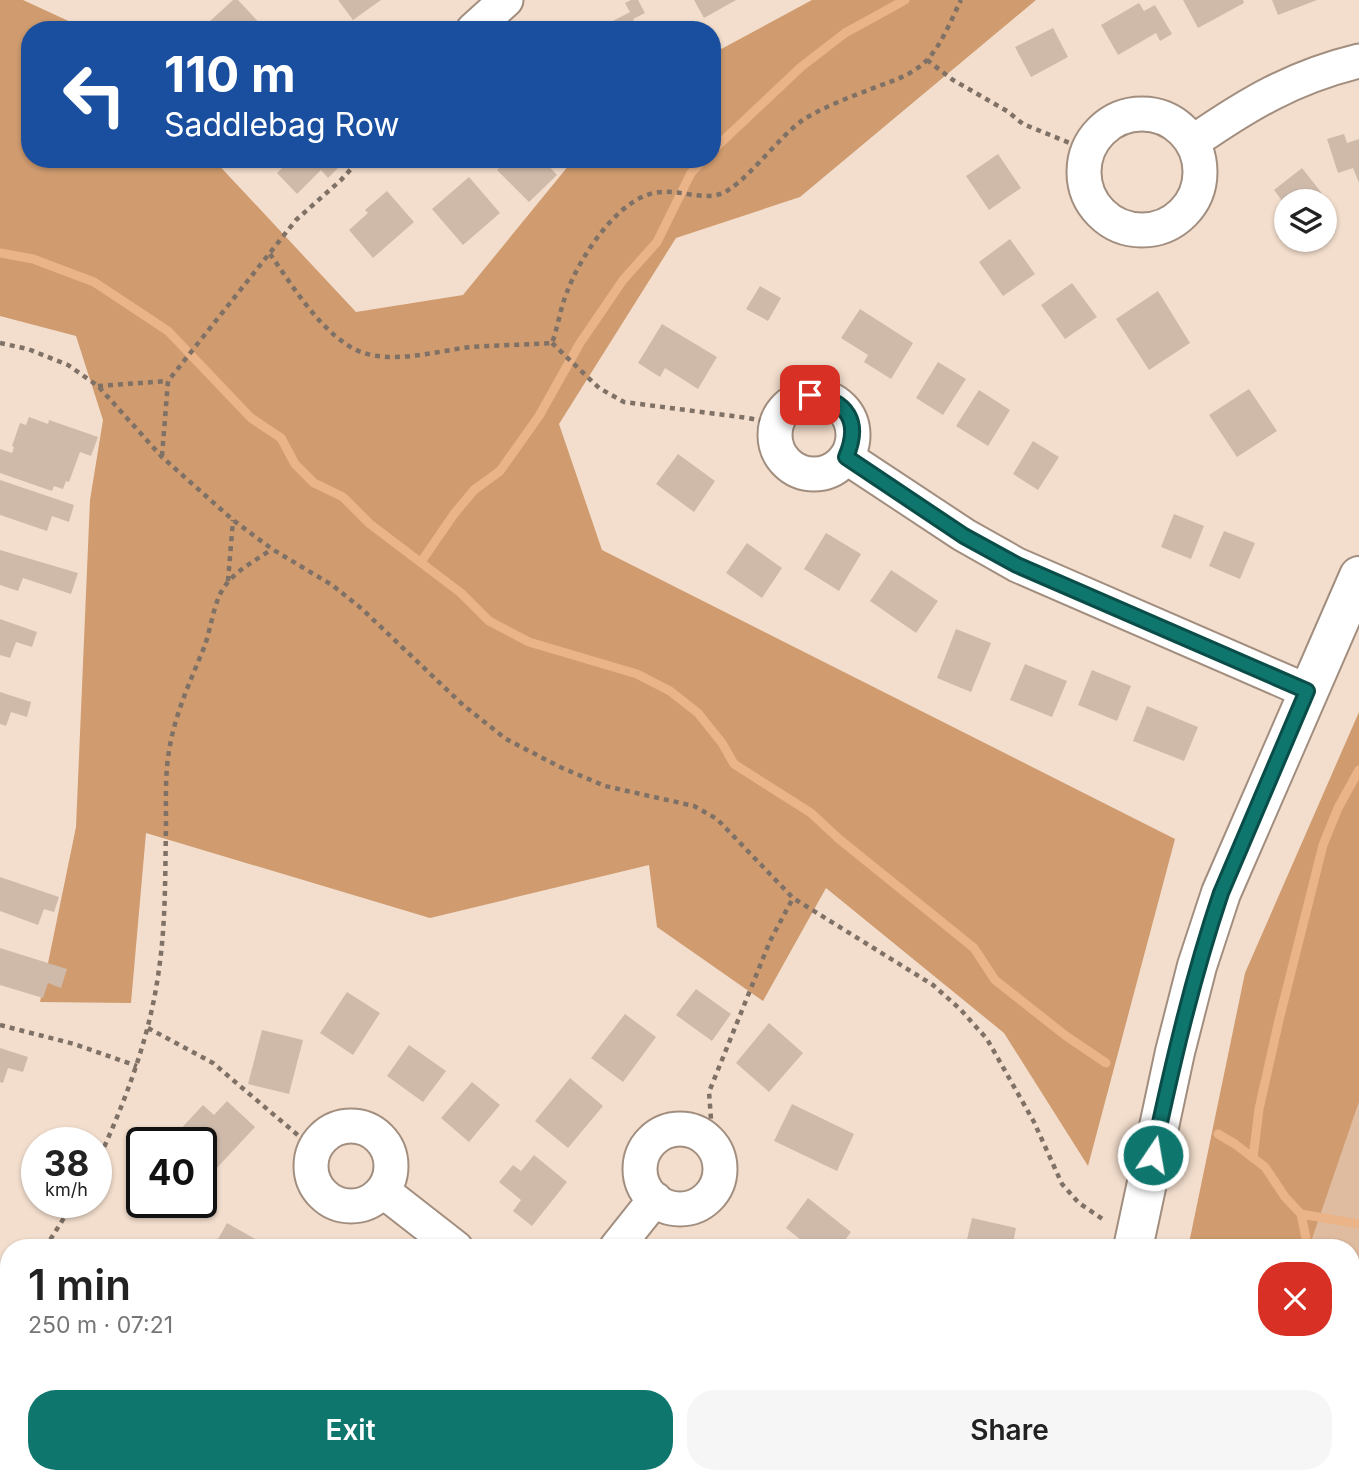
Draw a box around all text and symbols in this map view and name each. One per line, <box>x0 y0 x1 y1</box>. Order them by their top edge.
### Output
text: 110 m <box>164 45 296 104</box>
icon: left <box>49 49 140 140</box>
text: Saddlebag Row <box>164 105 400 144</box>
map controls <box>1274 189 1337 252</box>
button: layers <box>1274 189 1337 252</box>
pin <box>780 365 840 425</box>
icon: arrive <box>791 376 829 414</box>
position arrow <box>1116 1118 1190 1192</box>
speed limit sign: 40 <box>126 1127 217 1218</box>
text: 38 <box>44 1142 89 1184</box>
text: km/h <box>45 1179 88 1200</box>
text: 1 min <box>28 1259 131 1310</box>
button: close <box>1258 1262 1332 1336</box>
text: 250 m · 07:21 <box>28 1311 173 1339</box>
button: Exit <box>28 1390 673 1470</box>
button: Share <box>687 1390 1332 1470</box>

